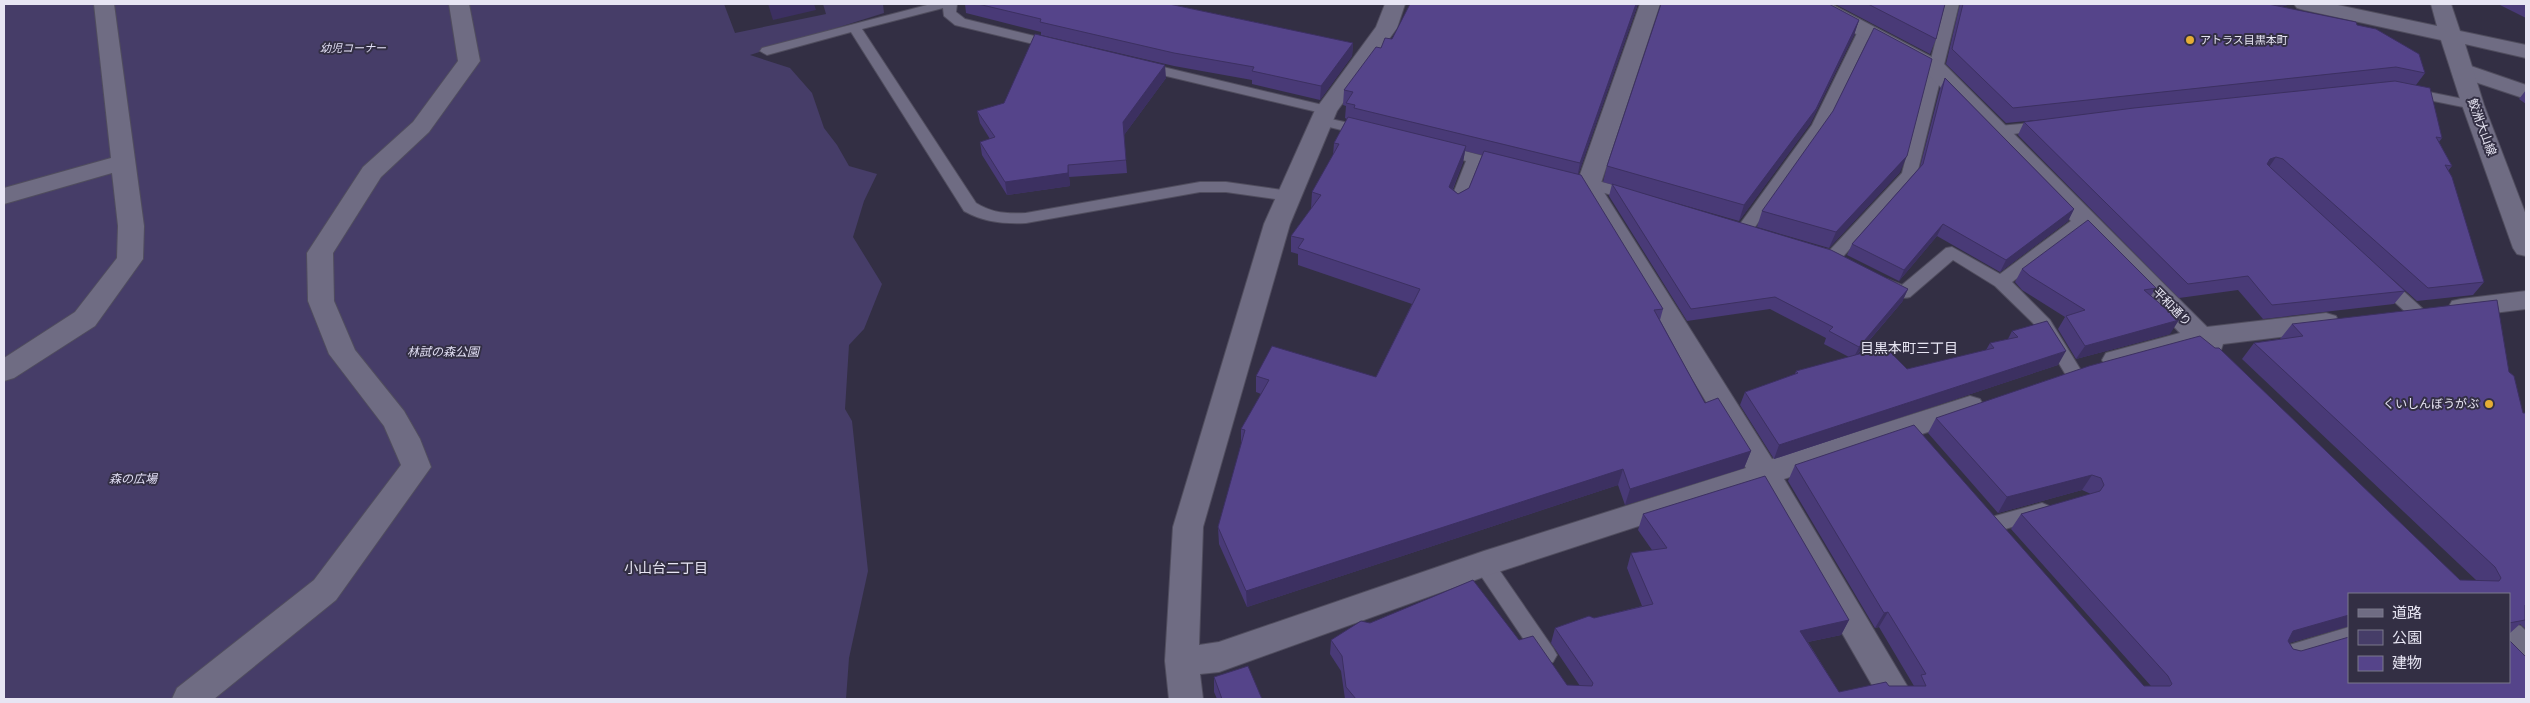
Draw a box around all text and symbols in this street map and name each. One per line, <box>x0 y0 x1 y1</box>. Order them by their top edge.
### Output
marker: アトラス目黒本町 <box>2184 34 2196 46</box>
place label: アトラス目黒本町 <box>2200 34 2288 47</box>
park label: 幼児コーナー <box>320 42 387 55</box>
street label: 鮫洲大山線 <box>2465 96 2499 158</box>
street label: 平和通り <box>2150 285 2194 329</box>
district label: 目黒本町三丁目 <box>1860 340 1958 357</box>
park label: 林試の森公園 <box>407 345 481 359</box>
place label: くいしんぼうがぶ <box>2383 397 2479 411</box>
marker: くいしんぼうがぶ <box>2483 398 2495 410</box>
park label: 森の広場 <box>109 472 159 486</box>
district label: 小山台二丁目 <box>624 560 708 577</box>
legend <box>2348 593 2510 683</box>
text: 道路 <box>2392 604 2422 622</box>
text: 公園 <box>2392 629 2422 647</box>
text: 建物 <box>2392 654 2422 672</box>

